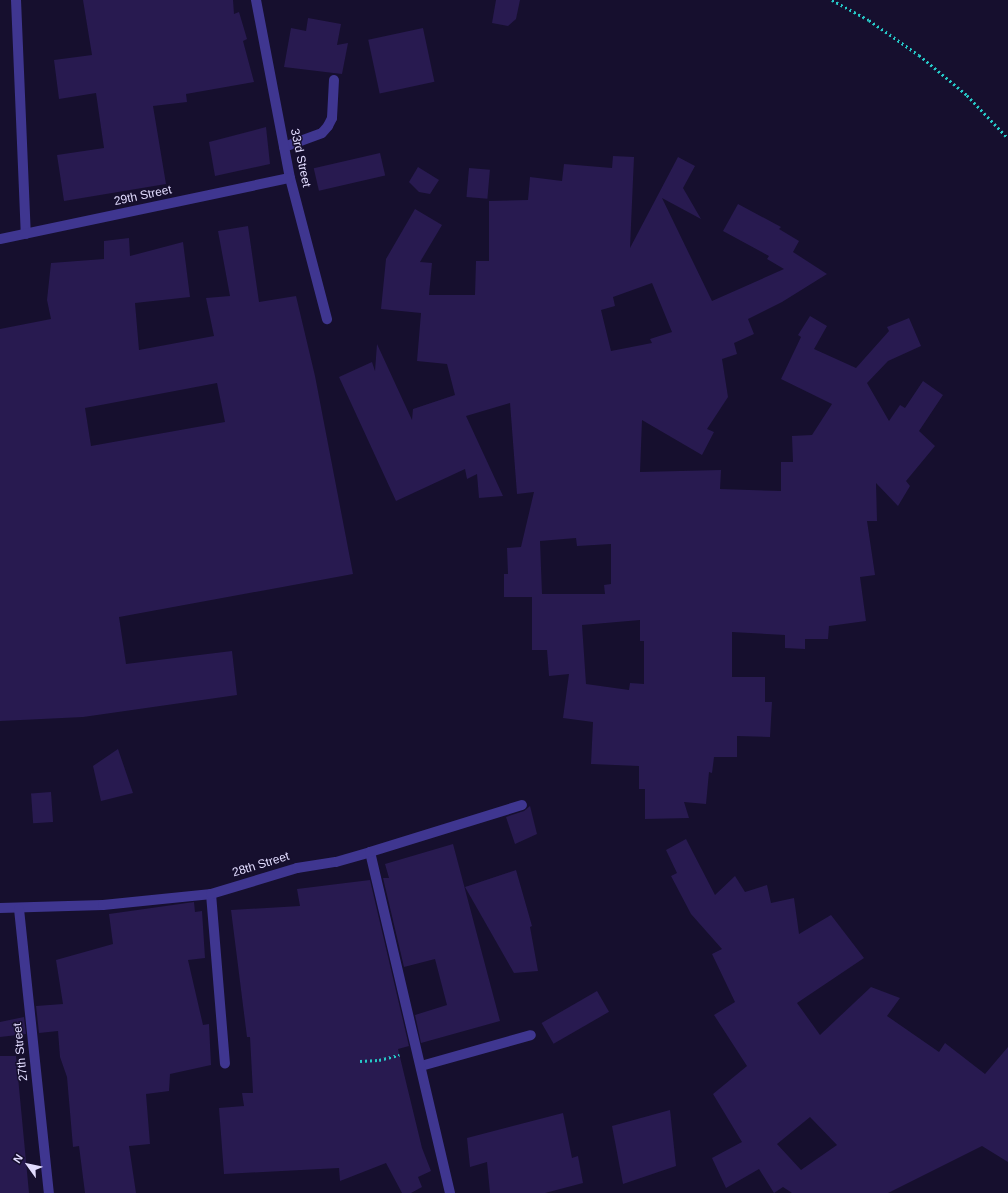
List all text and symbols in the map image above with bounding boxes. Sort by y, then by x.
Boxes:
street label: 33rd Street [287,127,313,189]
street label: 29th Street [113,183,173,209]
street label: 28th Street [231,850,291,880]
street label: 27th Street [11,1022,31,1082]
north arrow [8,1145,48,1185]
text: N [11,1152,25,1165]

